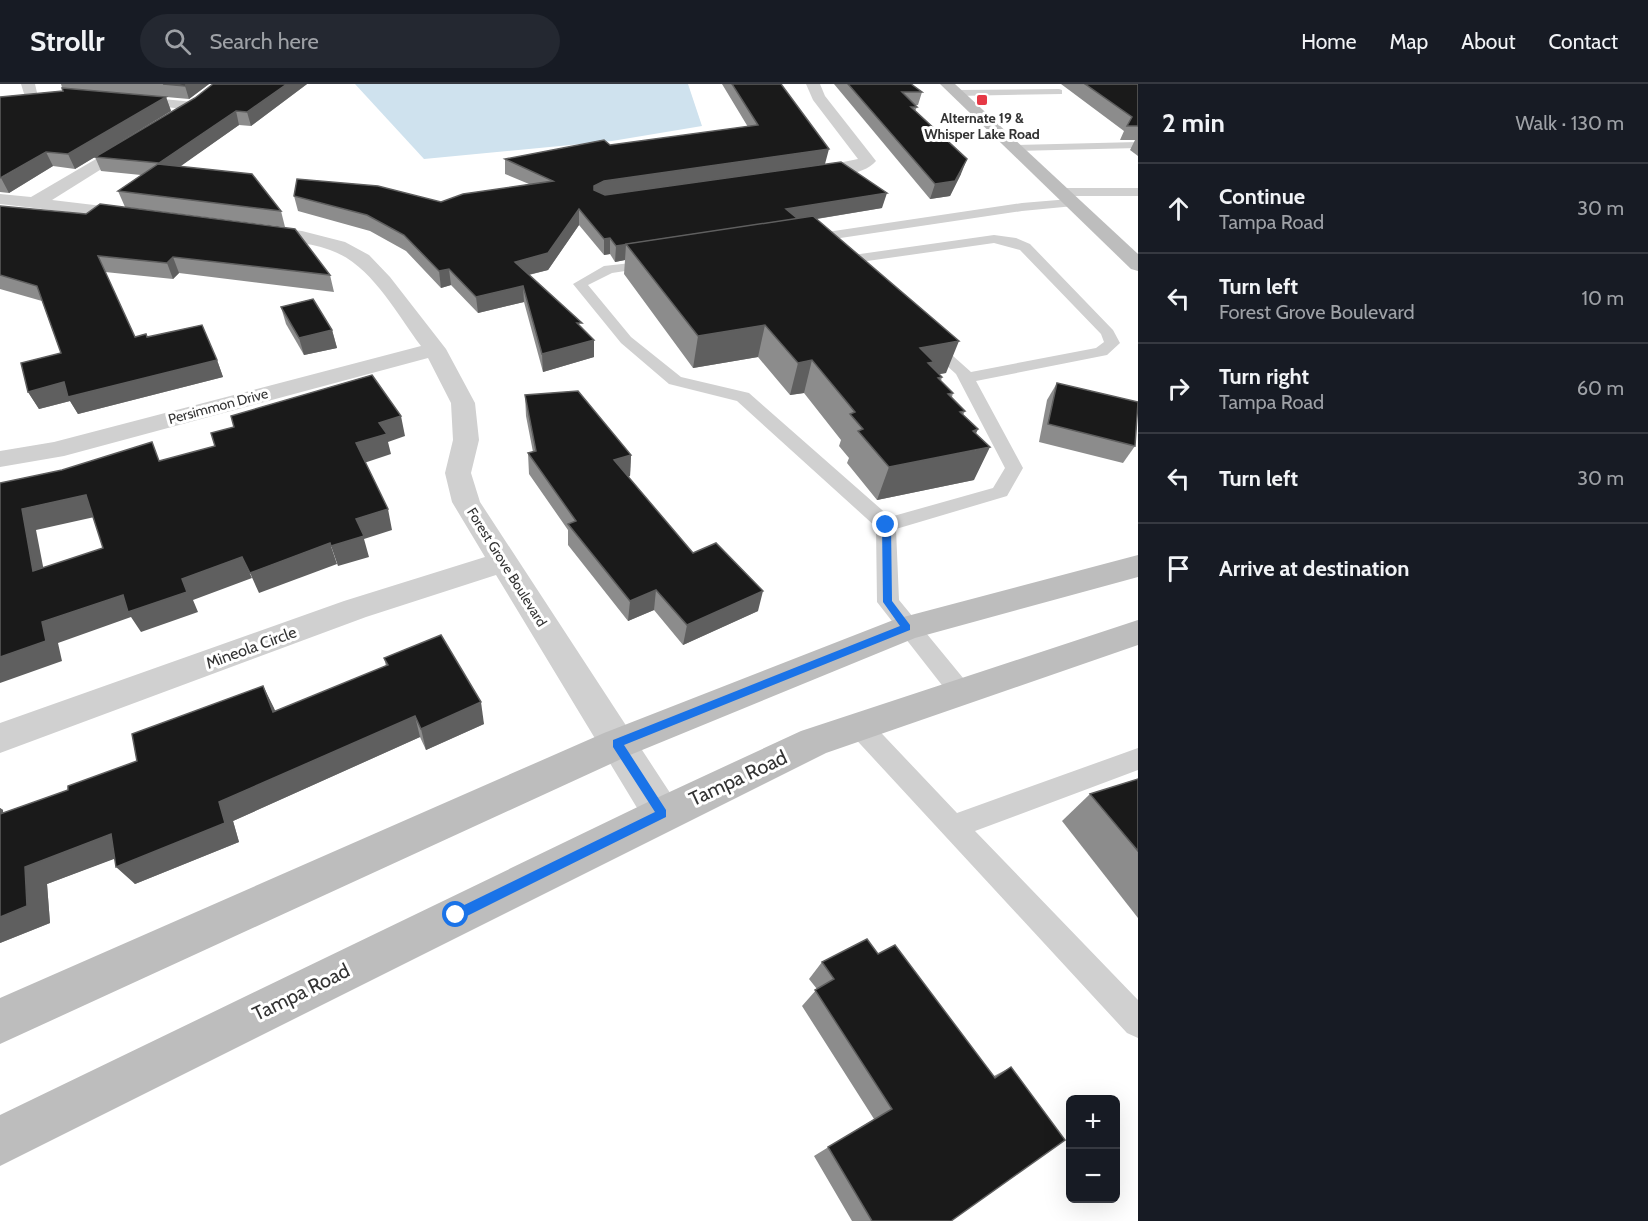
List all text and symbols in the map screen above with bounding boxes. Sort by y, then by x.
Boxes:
search box [140,14,560,68]
text: Strollr [30,24,104,58]
icon: search [161,25,194,58]
text: Search here [209,28,319,55]
text: Home [1301,29,1357,54]
text: Map [1390,29,1428,54]
text: About [1461,29,1515,54]
text: Contact [1548,29,1618,54]
marker: Alternate 19 & Whisper Lake Road [975,93,989,107]
text: 2 min [1162,107,1225,139]
place label: Alternate 19 & Whisper Lake Road [924,109,1040,143]
text: Walk · 130 m [1516,111,1624,135]
text: Continue [1219,183,1305,210]
icon: ahead [1162,192,1195,225]
text: 30 m [1577,196,1624,220]
text: Tampa Road [1219,210,1324,234]
text: Turn left [1219,273,1298,300]
icon: left [1162,282,1195,315]
text: 10 m [1581,286,1624,310]
text: Forest Grove Boulevard [1219,300,1415,324]
text: Turn right [1219,363,1309,390]
icon: right [1162,372,1195,405]
text: 60 m [1577,376,1624,400]
street label: Persimmon Drive [166,384,270,428]
text: Tampa Road [1219,390,1324,414]
icon: left [1162,462,1195,495]
text: Turn left [1219,465,1298,492]
text: 30 m [1577,466,1624,490]
street label: Forest Grove Boulevard [463,504,551,630]
route end [872,511,898,537]
icon: arrive [1162,552,1195,585]
text: Arrive at destination [1219,555,1409,582]
street label: Mineola Circle [203,622,299,673]
street label: Tampa Road [685,745,791,811]
route start [442,901,468,927]
street label: Tampa Road [248,958,354,1026]
map controls [1066,1095,1120,1203]
button: + [1066,1095,1120,1149]
button: − [1066,1149,1120,1203]

